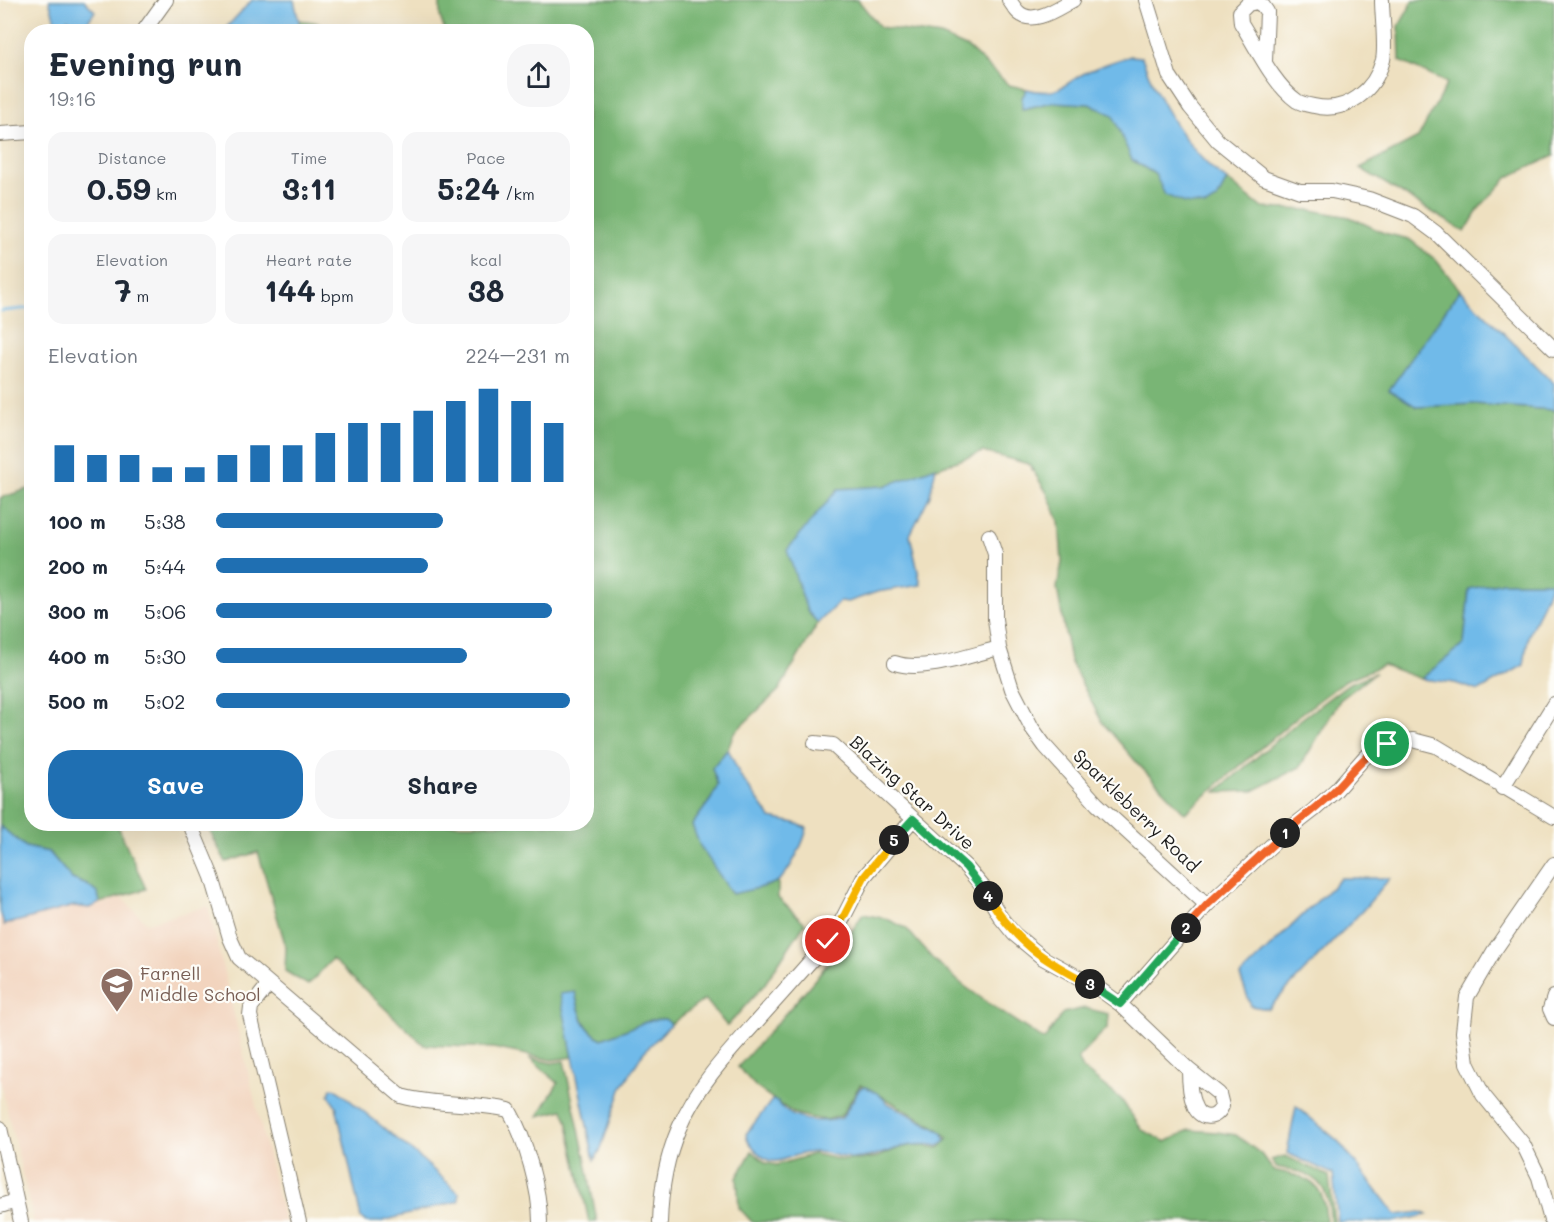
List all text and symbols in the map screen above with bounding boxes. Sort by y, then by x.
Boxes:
text: Evening run [48,41,242,84]
button: share [507,44,570,107]
text: 19:16 [48,85,96,111]
text: Distance [98,147,166,168]
text: Time [291,147,327,168]
text: Pace [466,147,506,168]
text: 0.59 [87,168,151,208]
text: 3:11 [282,168,336,208]
text: 5:24 [437,168,500,208]
text: km [151,183,177,204]
text: /km [500,183,535,204]
text: Elevation [96,249,168,270]
text: Heart rate [266,249,352,270]
text: kcal [470,249,502,270]
text: 7 [115,270,131,310]
text: 144 [264,270,316,310]
text: 38 [468,270,504,310]
text: m [131,285,149,306]
text: bpm [316,285,354,306]
text: Elevation [48,342,138,368]
text: 224–231 m [465,342,570,368]
text: 100 m [48,508,106,534]
text: 5:38 [144,508,186,534]
text: 200 m [48,553,108,579]
text: 5:44 [144,553,185,579]
text: 300 m [48,598,109,624]
text: 5:06 [144,598,186,624]
text: 400 m [48,643,109,669]
text: 5:30 [144,643,186,669]
text: 500 m [48,688,108,714]
text: 5:02 [144,688,185,714]
pin [1361,718,1412,769]
icon: arrive [1370,727,1403,760]
street label: Blazing Star Drive [845,730,980,855]
street label: Sparkleberry Road [1068,744,1205,877]
button: Save [48,750,303,819]
button: Share [315,750,570,819]
pin: 1 [1270,818,1300,848]
text: 1 [1281,822,1289,843]
pin: 5 [879,825,909,855]
text: 5 [889,829,899,850]
pin: 4 [973,881,1003,911]
text: 4 [983,885,993,906]
pin: 2 [1171,913,1201,943]
pin [802,915,853,966]
text: 2 [1182,917,1190,938]
icon: check [811,924,844,957]
place label: Farnell Middle School [140,961,261,1006]
school or university icon: Farnell Middle School [99,966,135,1013]
pin: 3 [1075,969,1105,999]
text: 3 [1085,973,1095,994]

